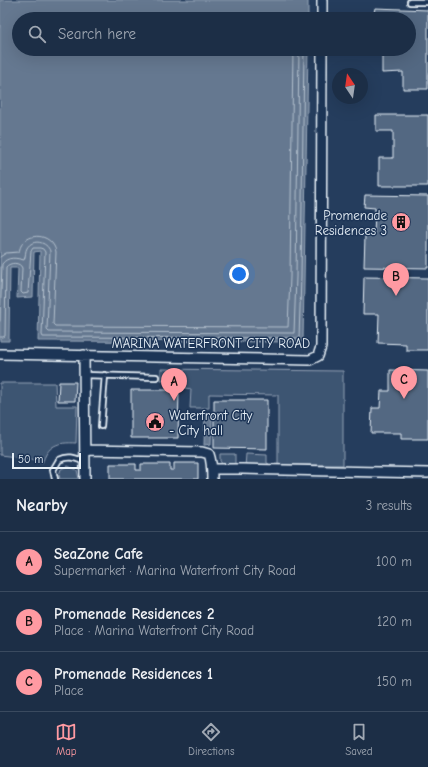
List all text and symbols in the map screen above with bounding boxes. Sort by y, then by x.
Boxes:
search box [12,12,416,56]
icon: search [26,23,48,45]
text: Search here [58,25,136,43]
north arrow [332,68,368,104]
place label: Promenade Residences 3 [315,208,387,238]
building icon: Promenade Residences 3 [390,211,412,233]
pin: B [383,263,409,296]
your location [229,264,249,284]
street label: MARINA WATERFRONT CITY ROAD [112,336,310,351]
pin: C [391,366,417,399]
pin: A [161,368,187,401]
place label: Waterfront City - City hall [169,408,252,438]
public building icon: Waterfront City - City hall [144,411,166,433]
scale bar [12,451,81,470]
text: 50 m [18,453,43,466]
text: Nearby [16,496,67,515]
text: 3 results [366,498,412,513]
text: SeaZone Cafe [54,545,143,563]
text: A [25,554,33,569]
text: 100 m [376,554,412,569]
text: Supermarket · Marina Waterfront City Road [54,563,296,578]
text: Promenade Residences 2 [54,605,215,623]
text: B [25,614,33,629]
text: 120 m [377,614,412,629]
text: Place · Marina Waterfront City Road [54,623,254,638]
text: Promenade Residences 1 [54,665,213,683]
text: C [25,674,33,689]
text: 150 m [377,674,412,689]
text: Place [54,683,84,698]
tab: Map [55,721,77,758]
tab: Directions [188,721,235,758]
tab: Saved [345,721,373,758]

